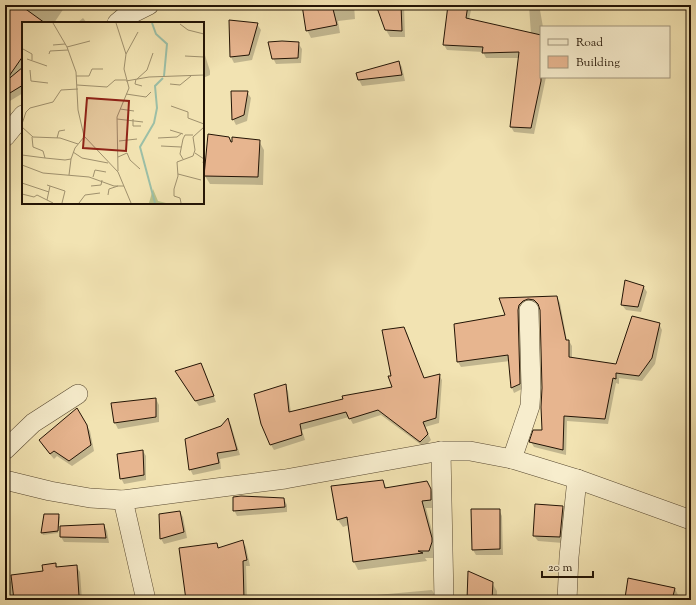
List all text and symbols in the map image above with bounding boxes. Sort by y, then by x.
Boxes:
inset map [22,22,204,204]
legend [540,26,670,78]
text: Road [576,34,603,52]
text: Building [576,54,620,72]
scale bar [542,553,593,579]
text: 20 m [548,559,573,577]

